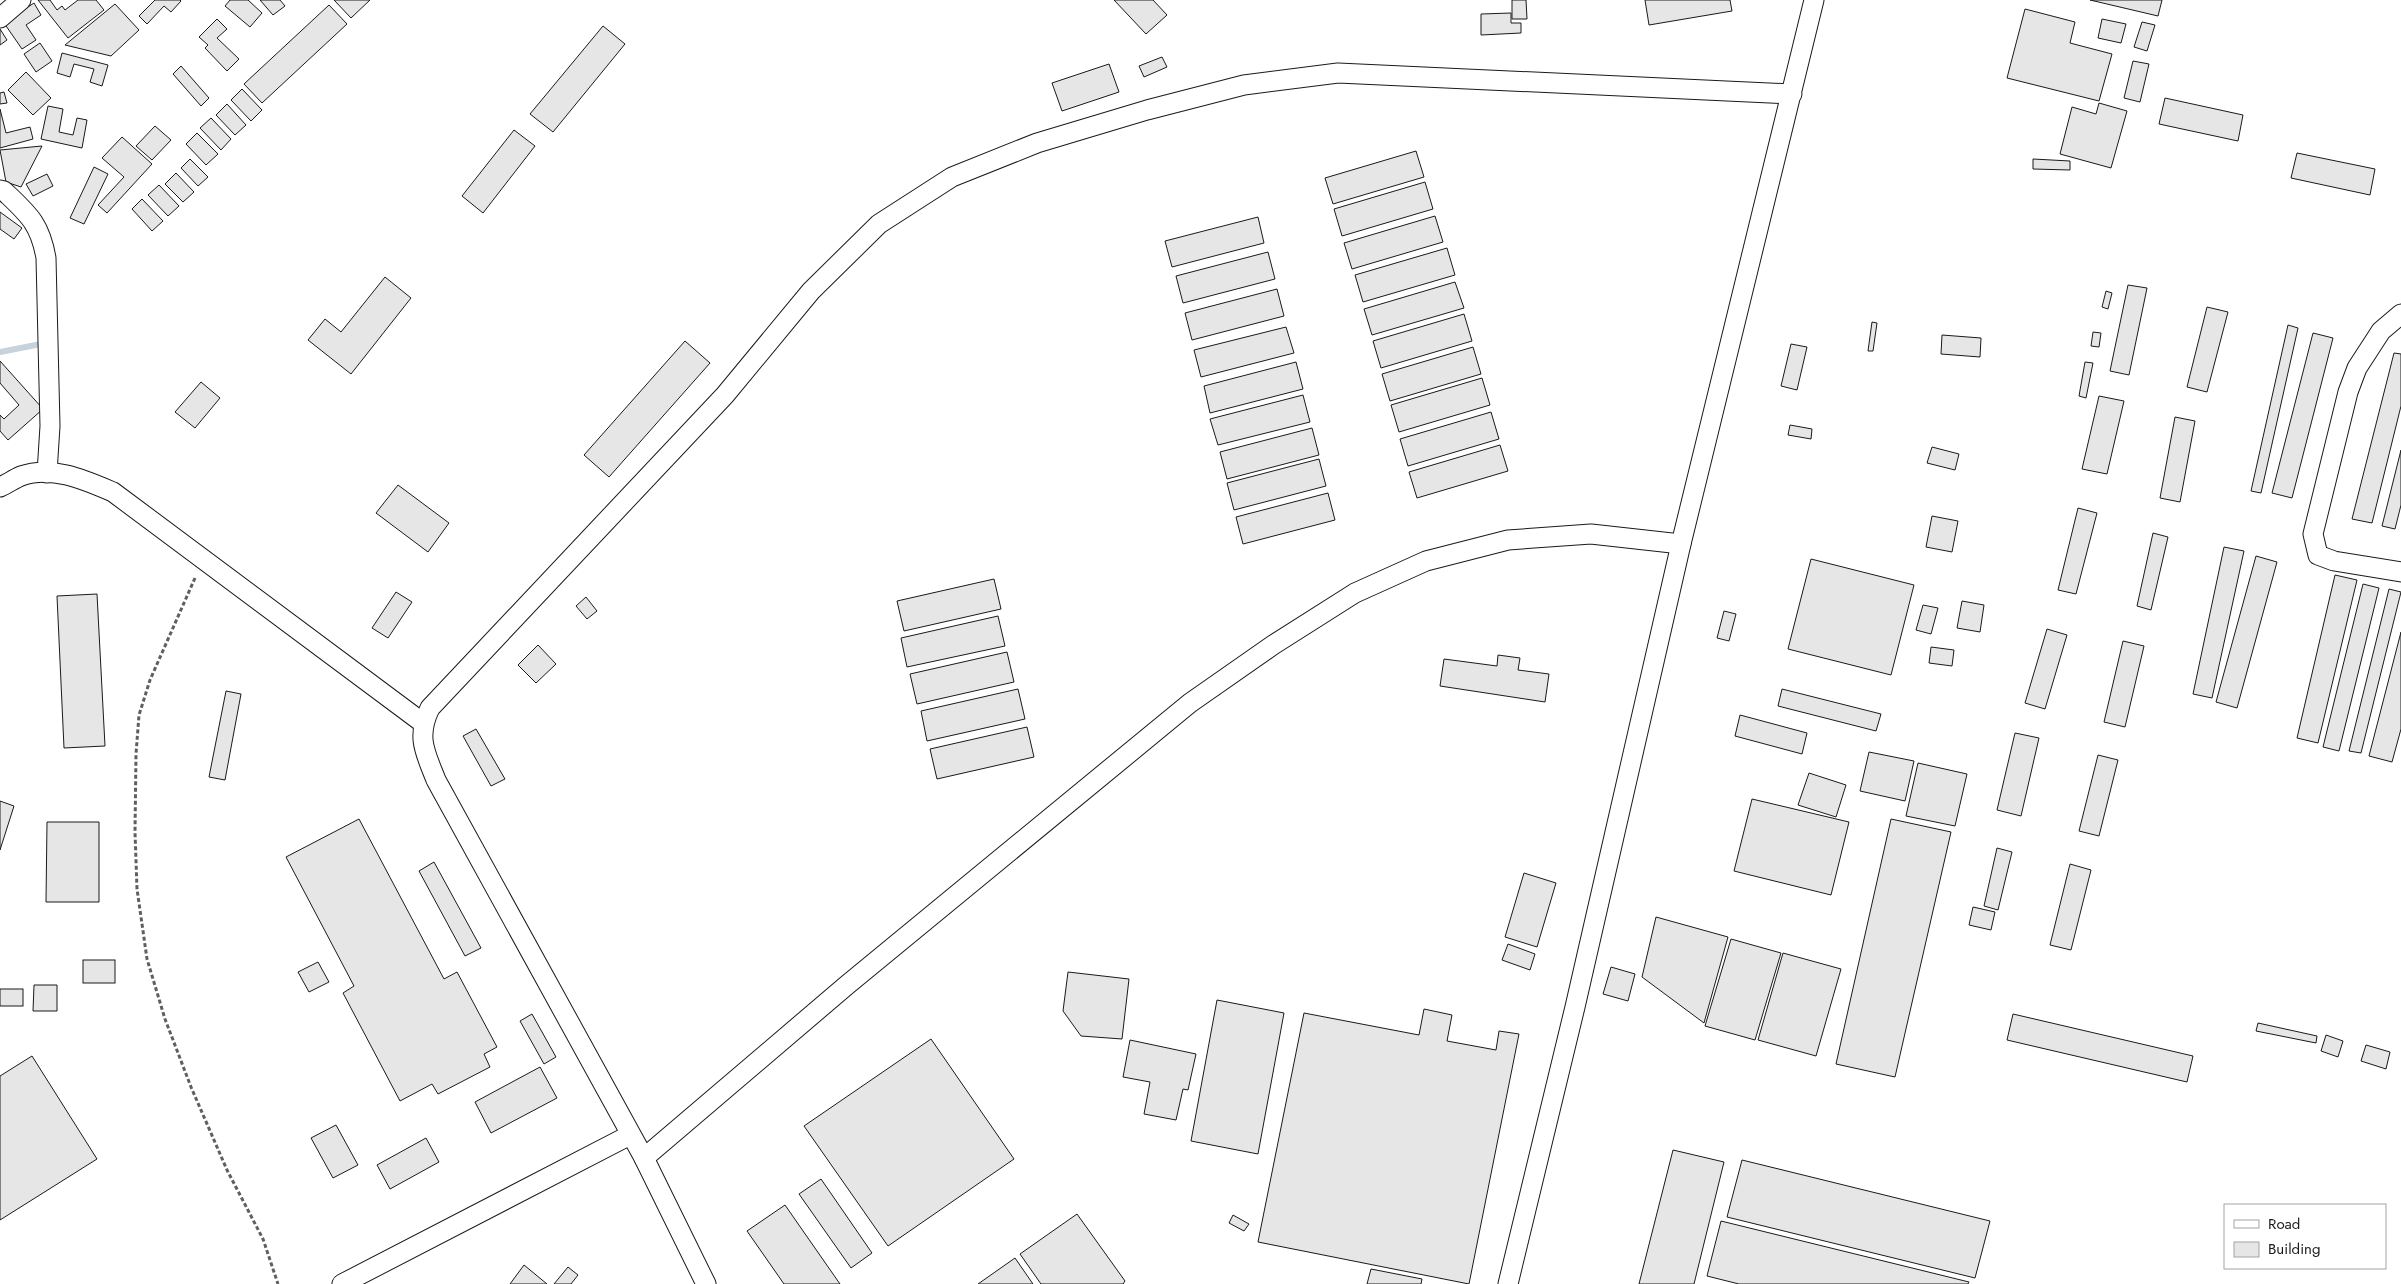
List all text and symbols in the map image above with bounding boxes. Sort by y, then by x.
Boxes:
legend [2224,1204,2386,1269]
text: Road [2268,1213,2300,1235]
text: Building [2268,1238,2320,1260]

